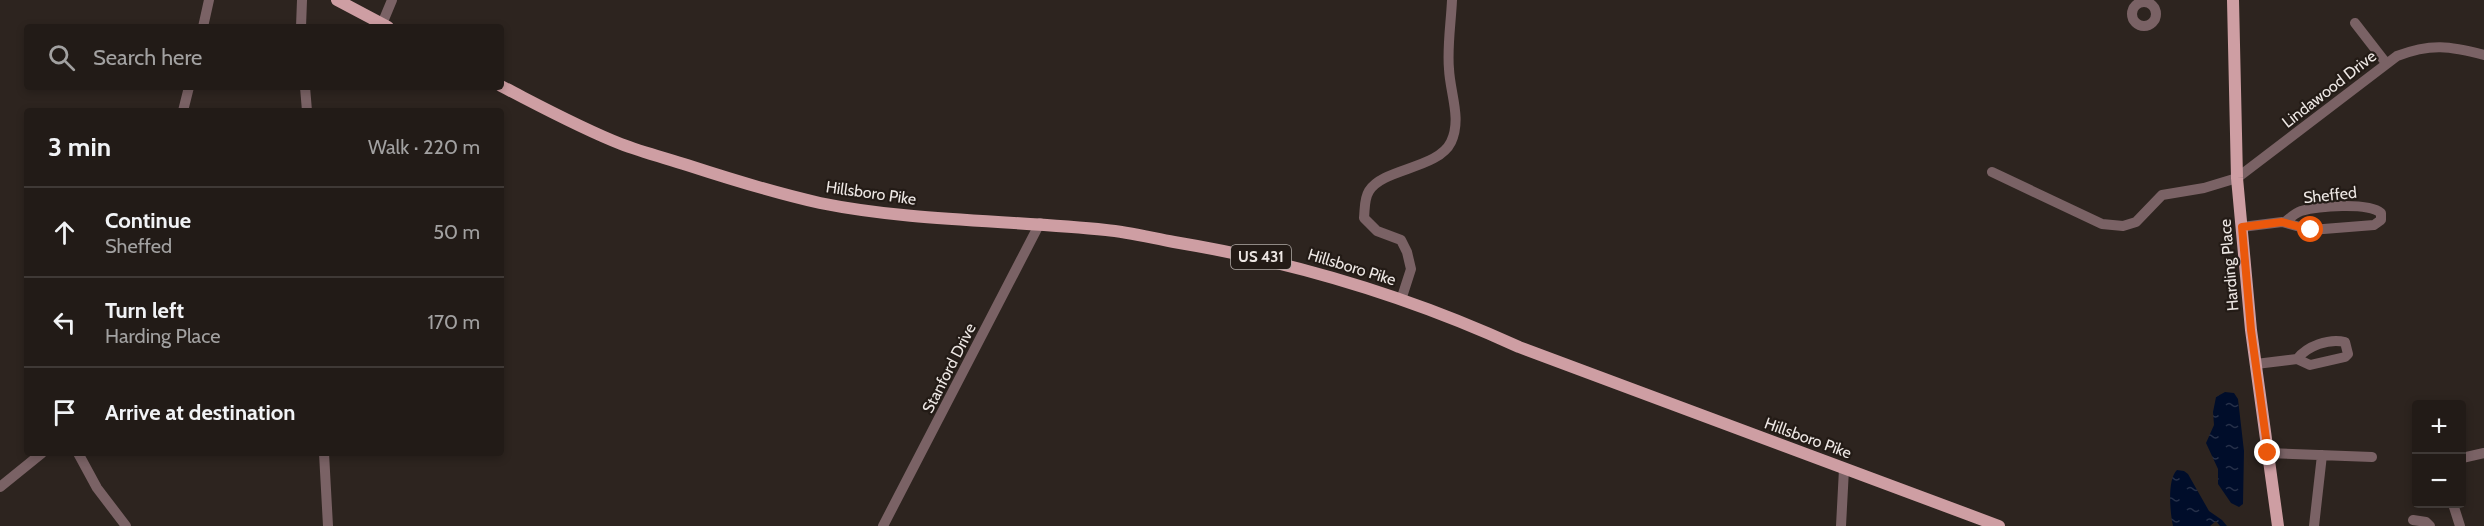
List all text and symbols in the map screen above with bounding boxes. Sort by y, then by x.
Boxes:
search box [24,24,504,90]
icon: search [45,41,78,74]
text: Search here [93,44,202,71]
street label: Lindawood Drive [2278,46,2380,132]
text: 3 min [48,131,111,163]
text: Walk · 220 m [368,135,480,159]
street label: Hillsboro Pike [825,177,917,209]
street label: Sheffed [2302,183,2358,207]
text: Continue [105,207,191,234]
icon: ahead [48,216,81,249]
route start [2297,216,2323,242]
street label: Harding Place [2216,218,2242,312]
text: 50 m [433,220,480,244]
text: Sheffed [105,234,172,258]
road number: US 431 [1231,245,1291,269]
street label: Hillsboro Pike [1306,245,1398,289]
text: Turn left [105,297,184,324]
icon: left [48,306,81,339]
text: 170 m [428,310,480,334]
street label: Stanford Drive [918,320,980,416]
text: Harding Place [105,324,220,348]
icon: arrive [48,396,81,429]
text: Arrive at destination [105,399,295,426]
map controls [2412,400,2466,508]
button: + [2412,400,2466,454]
street label: Hillsboro Pike [1762,413,1854,463]
route end [2254,439,2280,465]
button: − [2412,454,2466,508]

